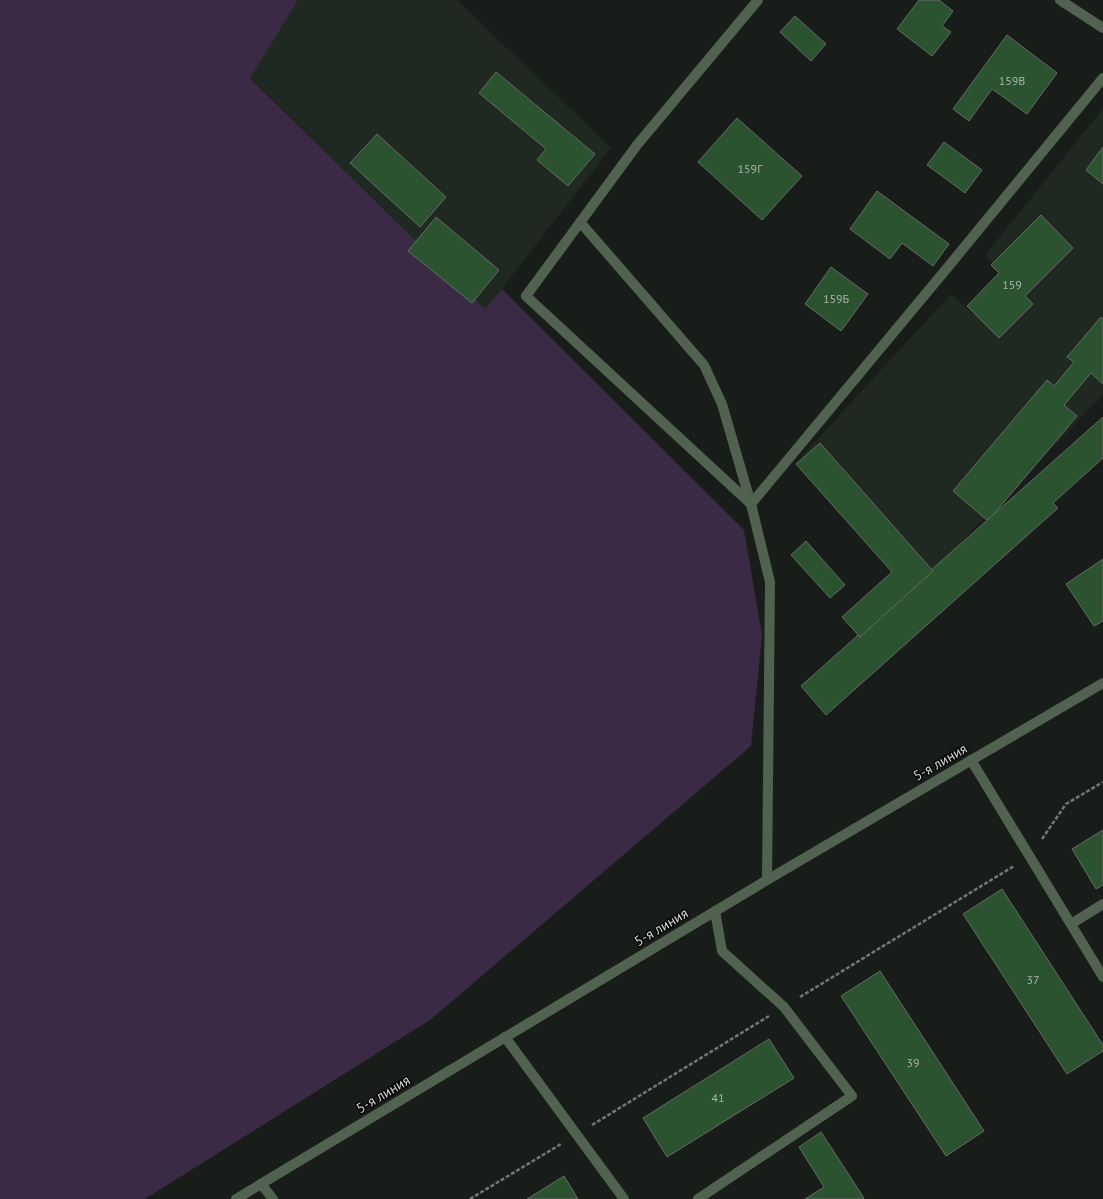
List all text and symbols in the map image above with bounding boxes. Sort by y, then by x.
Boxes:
house number: 159В [999,73,1025,88]
house number: 159Г [738,161,763,176]
house number: 159 [1002,277,1022,292]
house number: 159Б [823,291,850,306]
street label: 5-я линия [910,739,970,785]
street label: 5-я линия [631,904,691,950]
house number: 37 [1026,972,1040,987]
house number: 39 [906,1055,920,1070]
street label: 5-я линия [353,1071,413,1117]
house number: 41 [711,1090,725,1105]

